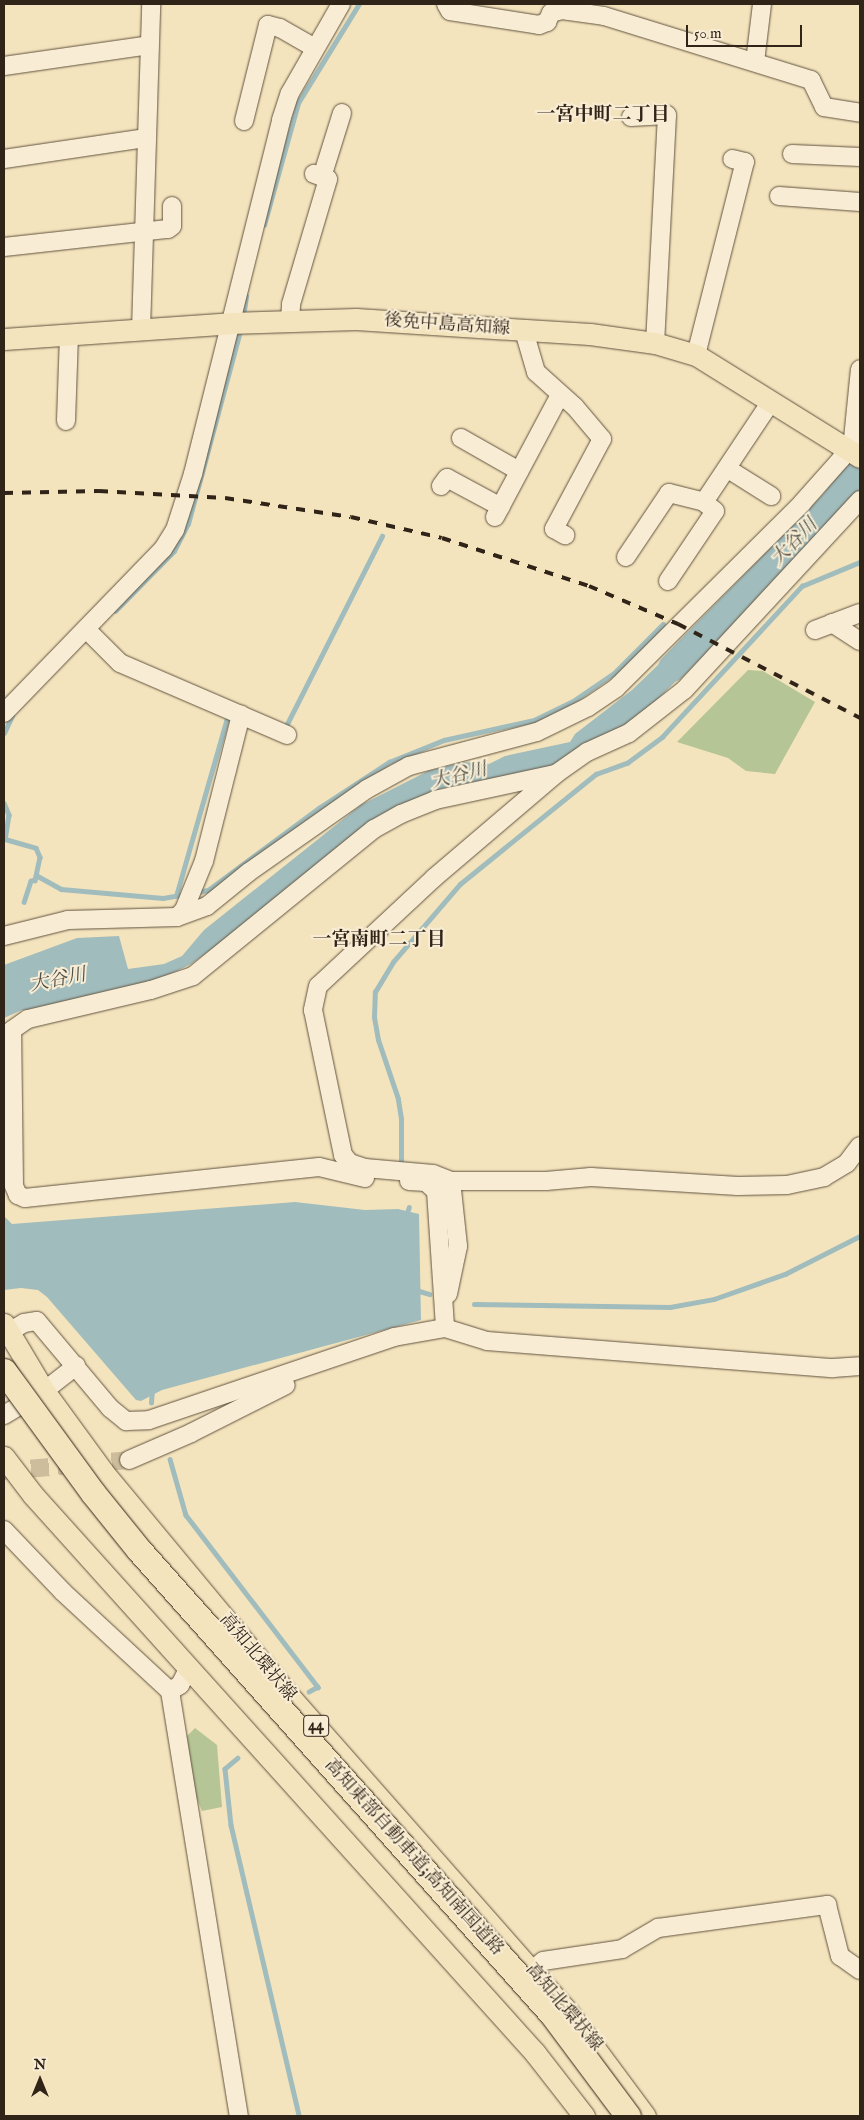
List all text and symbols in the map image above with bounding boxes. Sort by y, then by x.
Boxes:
scale bar [689,15,805,47]
text: 50 m [694,24,722,43]
district label: 一宮中町二丁目 [537,105,669,127]
street label: 後免中島高知線 [383,311,511,341]
water label: 大谷川 [767,515,823,571]
water label: 大谷川 [429,759,489,795]
district label: 一宮南町二丁目 [313,930,445,952]
water label: 大谷川 [28,964,88,998]
street label: 高知北環状線 [214,1610,300,1706]
road number: 44 [302,1712,330,1740]
street label: 高知東部自動車道;高知南国道路 [319,1755,507,1961]
street label: 高知北環状線 [520,1960,606,2056]
north arrow [15,2055,65,2105]
text: N [34,2056,46,2074]

